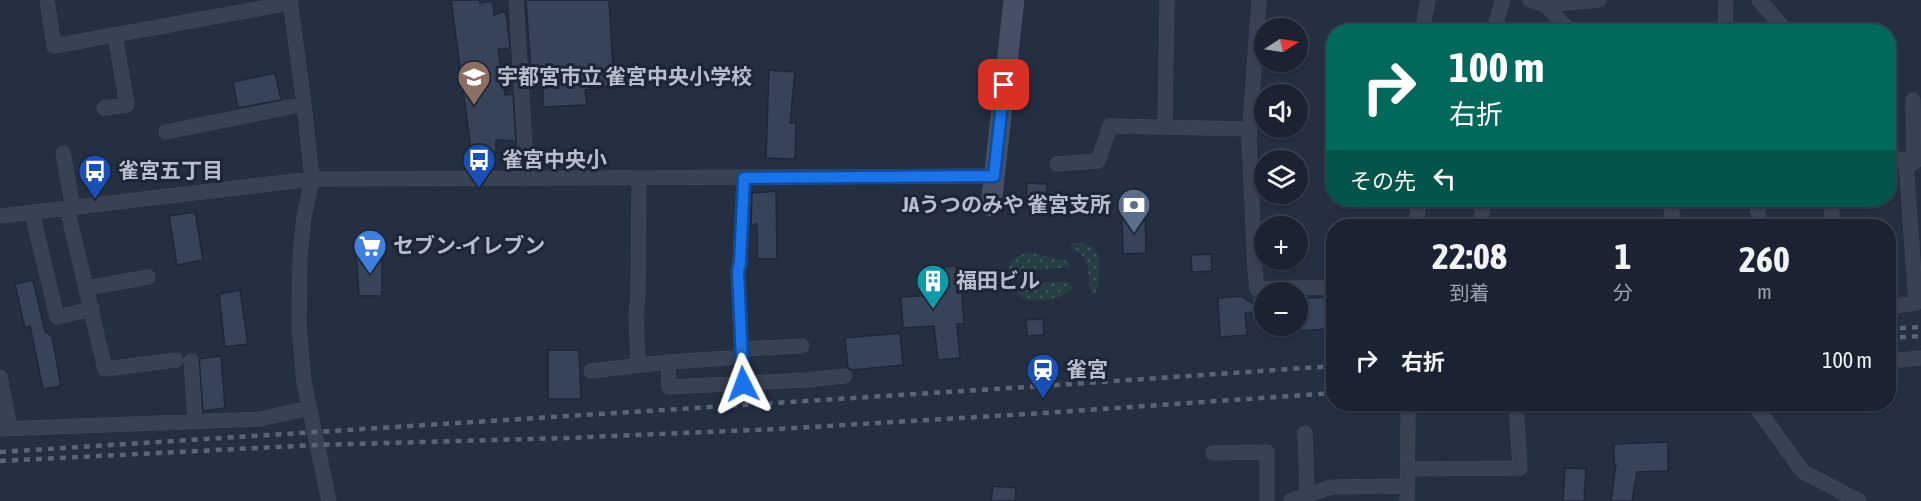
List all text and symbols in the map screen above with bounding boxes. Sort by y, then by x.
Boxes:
north arrow [1254,18,1308,72]
map controls [1254,18,1308,336]
text: 100 m [1449,43,1544,91]
icon: right [1350,48,1428,126]
school or university icon: 宇都宮市立 雀宮中央小学校 [456,59,492,106]
pin [978,59,1029,110]
place label: 宇都宮市立 雀宮中央小学校 [497,64,752,88]
icon: arrive [987,68,1020,101]
button: sound [1254,84,1308,138]
text: 右折 [1449,99,1503,130]
bus stop icon: 雀宮中央小 [461,142,497,189]
place label: 雀宮中央小 [502,147,607,171]
button: layers [1254,150,1308,204]
bus stop icon: 雀宮五丁目 [77,153,113,200]
place label: 雀宮五丁目 [118,158,223,182]
icon: left [1428,162,1461,195]
text: その先 [1350,168,1416,194]
bank icon: JAうつのみや 雀宮支所 [1116,187,1152,234]
place label: JAうつのみや 雀宮支所 [901,192,1111,216]
button: + [1254,216,1308,270]
supermarket icon: セブン-イレブン [352,228,388,275]
place label: セブン-イレブン [393,233,545,257]
text: 22:08 [1432,235,1507,277]
text: 1 [1615,235,1631,277]
text: 260 [1739,238,1790,280]
building icon: 福田ビル [915,263,951,310]
place label: 福田ビル [956,268,1040,292]
text: m [1757,280,1772,303]
text: 到着 [1450,281,1490,304]
text: 分 [1613,281,1633,304]
button: − [1254,282,1308,336]
icon: right [1350,344,1383,377]
text: 100 m [1822,347,1872,373]
text: 右折 [1401,349,1445,375]
position arrow [711,352,775,416]
station icon: 雀宮 [1025,352,1061,399]
place label: 雀宮 [1066,357,1108,381]

